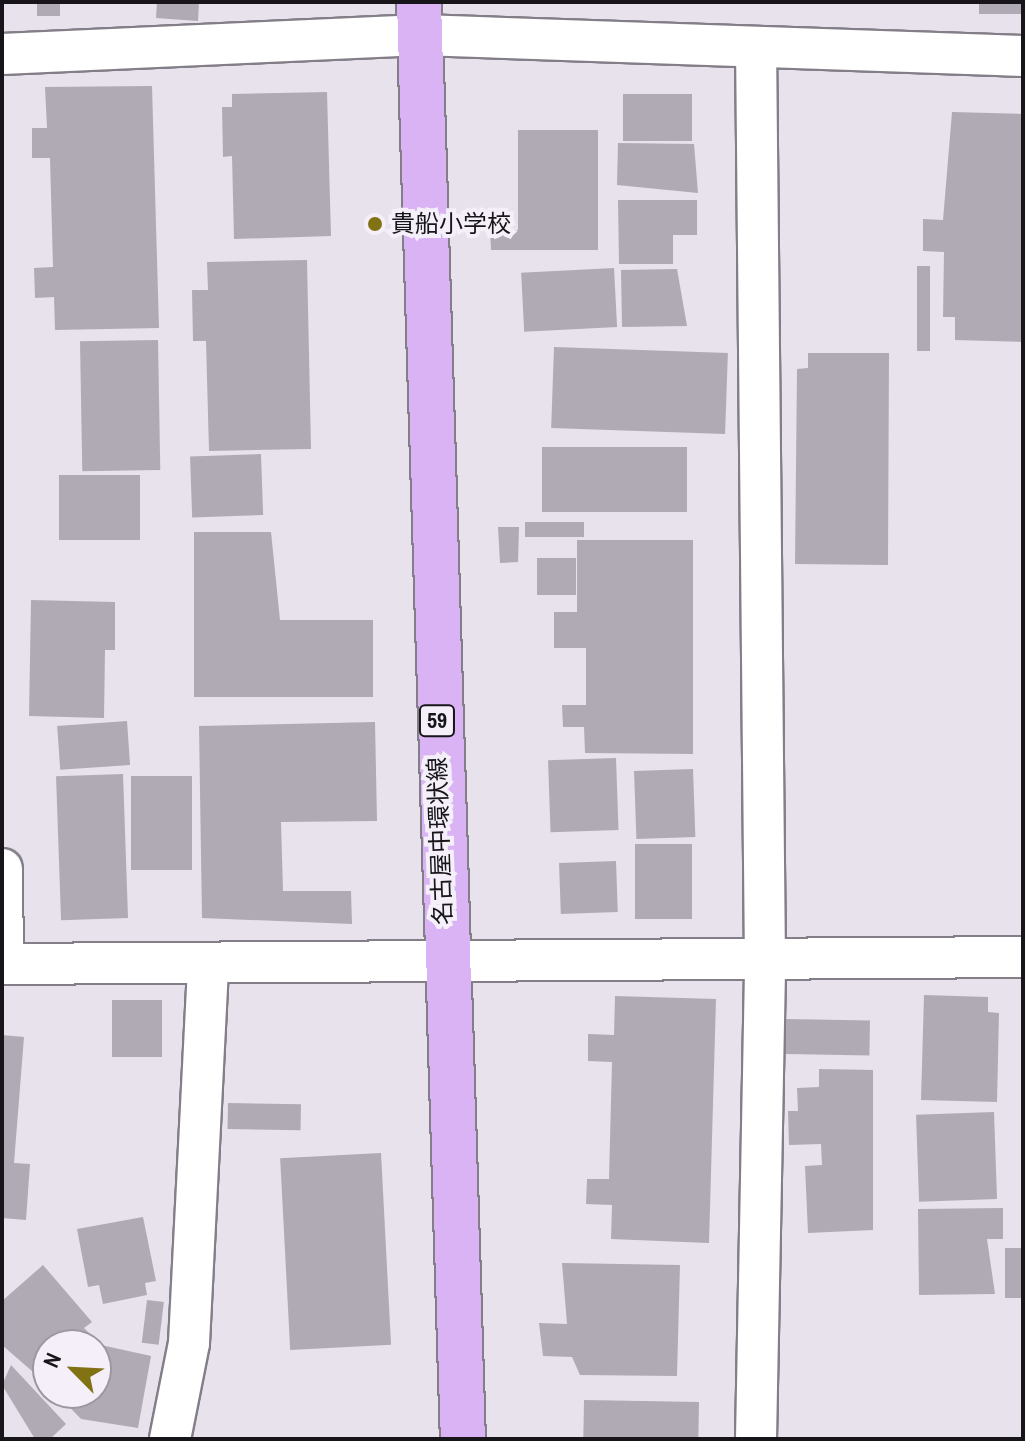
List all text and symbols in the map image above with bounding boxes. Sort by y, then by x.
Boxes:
place label: 貴船小学校 [391,210,511,238]
marker: 貴船小学校 [366,215,384,233]
road number: 59 [417,703,457,739]
street label: 名古屋中環状線 [423,757,457,925]
north arrow [32,1329,112,1409]
text: N [36,1348,68,1372]

